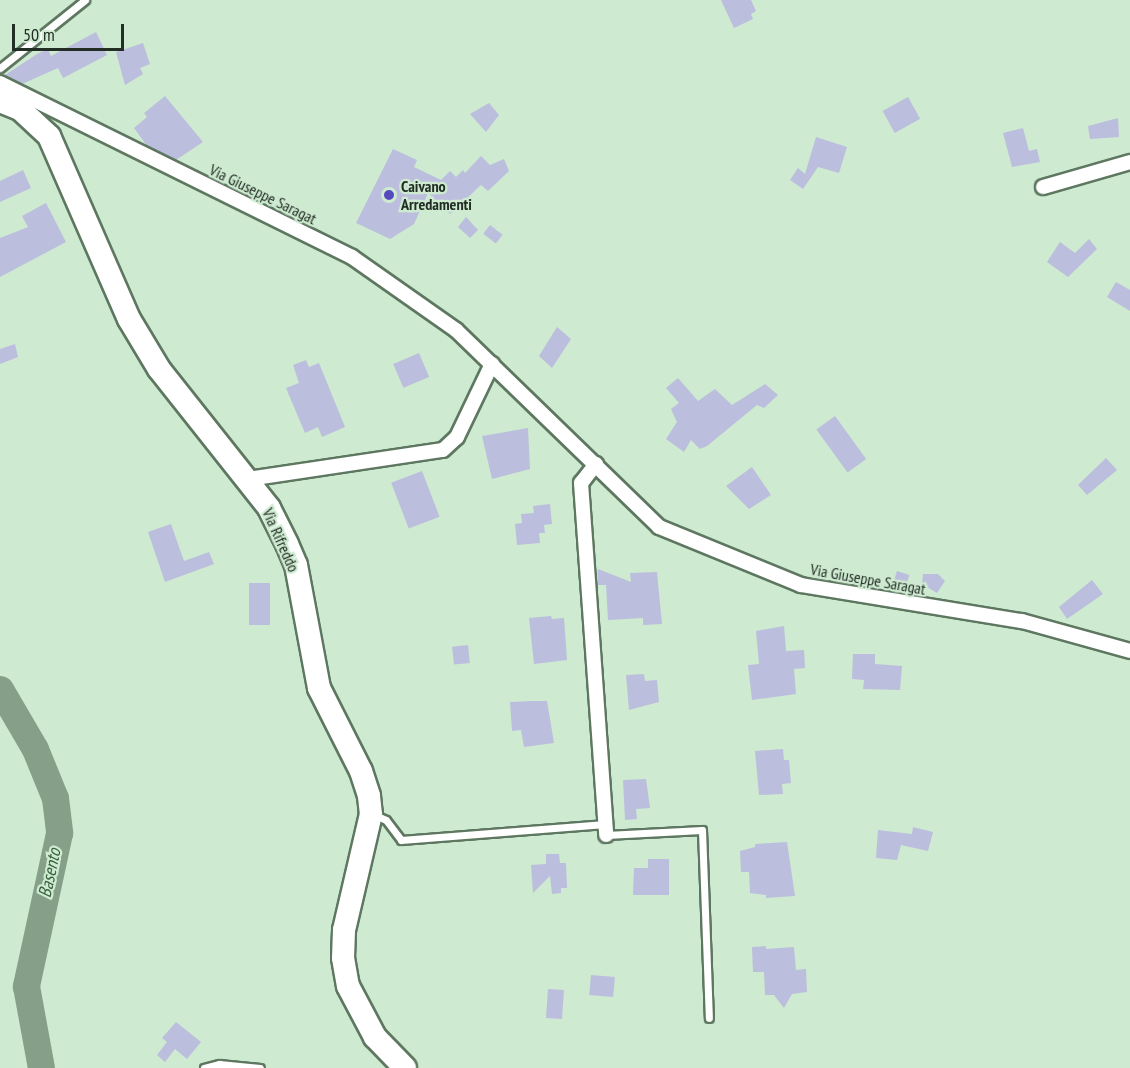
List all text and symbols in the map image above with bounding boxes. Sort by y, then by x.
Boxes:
scale bar [15,12,128,50]
text: 50 m [23,23,55,46]
street label: Via Giuseppe Saragat [206,160,320,228]
place label: Caivano Arredamenti [401,176,472,214]
marker: Caivano Arredamenti [382,188,396,202]
street label: Via Rifreddo [258,505,304,575]
street label: Via Giuseppe Saragat [809,559,927,599]
water label: Basento [34,846,66,900]

